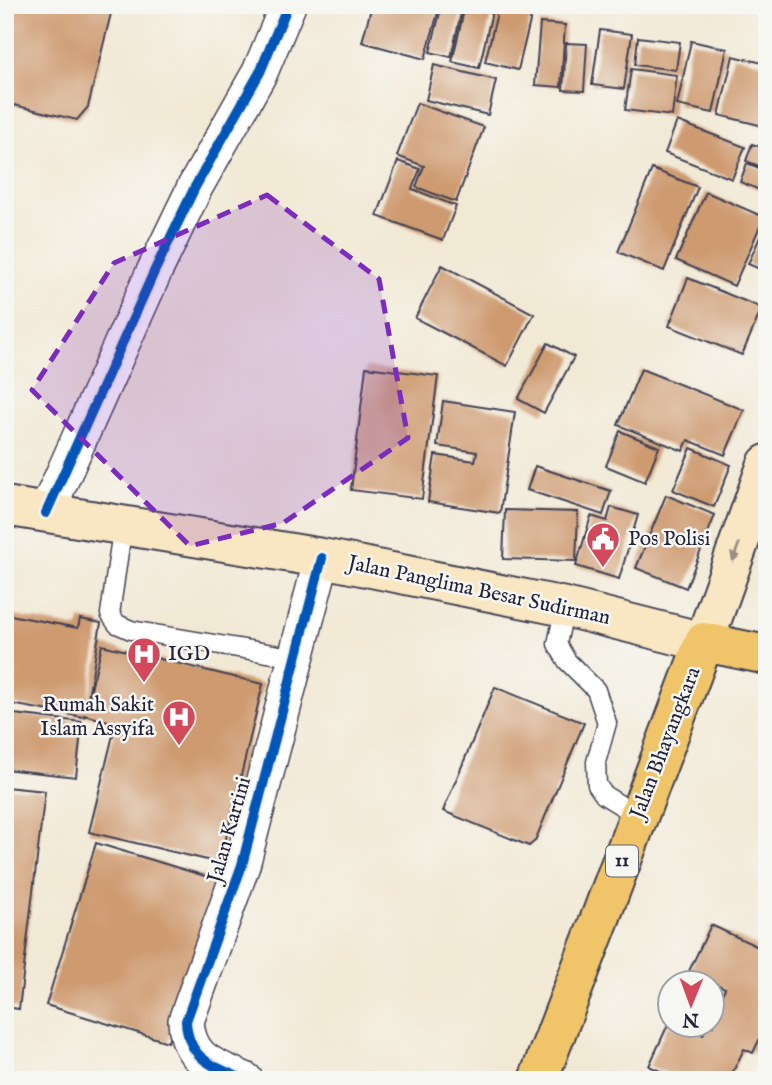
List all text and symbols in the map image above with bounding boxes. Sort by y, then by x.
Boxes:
public building icon: Pos Polisi [584,520,622,569]
place label: Pos Polisi [628,526,710,553]
one-way arrow [730,541,741,562]
street label: Jalan Panglima Besar Sudirman [343,550,613,632]
hospital icon: IGD [125,635,163,684]
place label: IGD [168,641,210,668]
street label: Jalan Bhayangkara [624,662,708,825]
place label: Rumah Sakit Islam Assyifa [40,692,155,743]
hospital icon: Rumah Sakit Islam Assyifa [160,698,198,747]
street label: Jalan Kartini [201,774,258,888]
road number: 11 [606,846,638,876]
north arrow [656,970,726,1040]
text: N [682,1007,700,1031]

